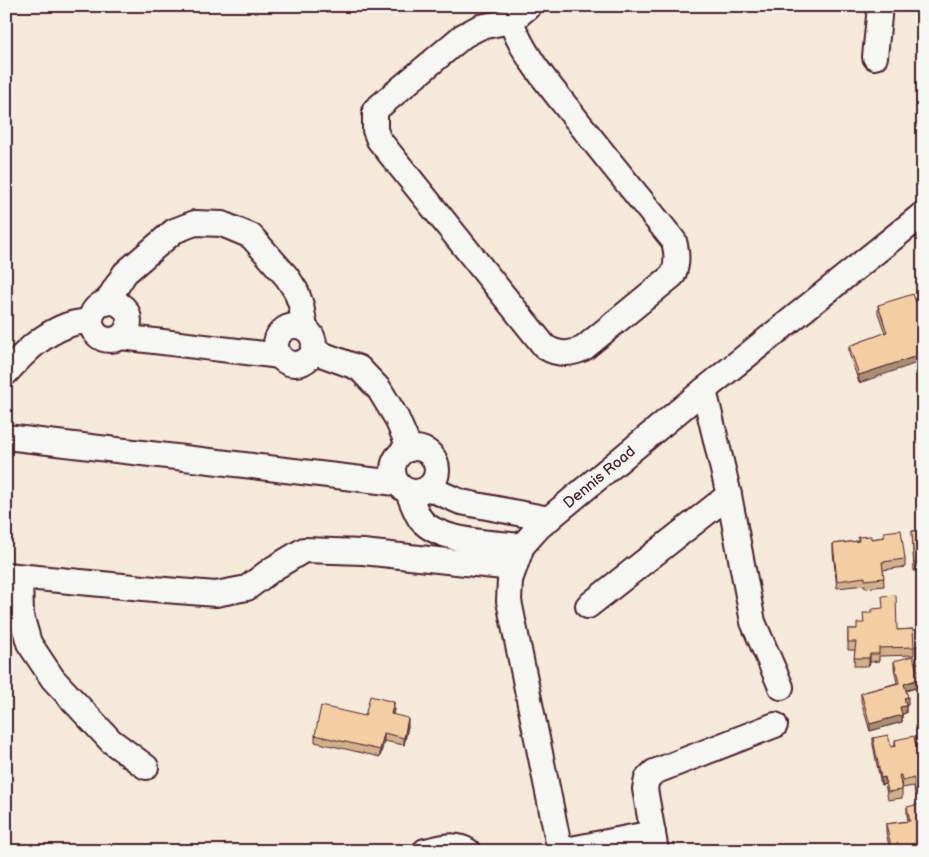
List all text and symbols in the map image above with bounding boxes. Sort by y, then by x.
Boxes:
street label: Dennis Road [560,442,639,513]

